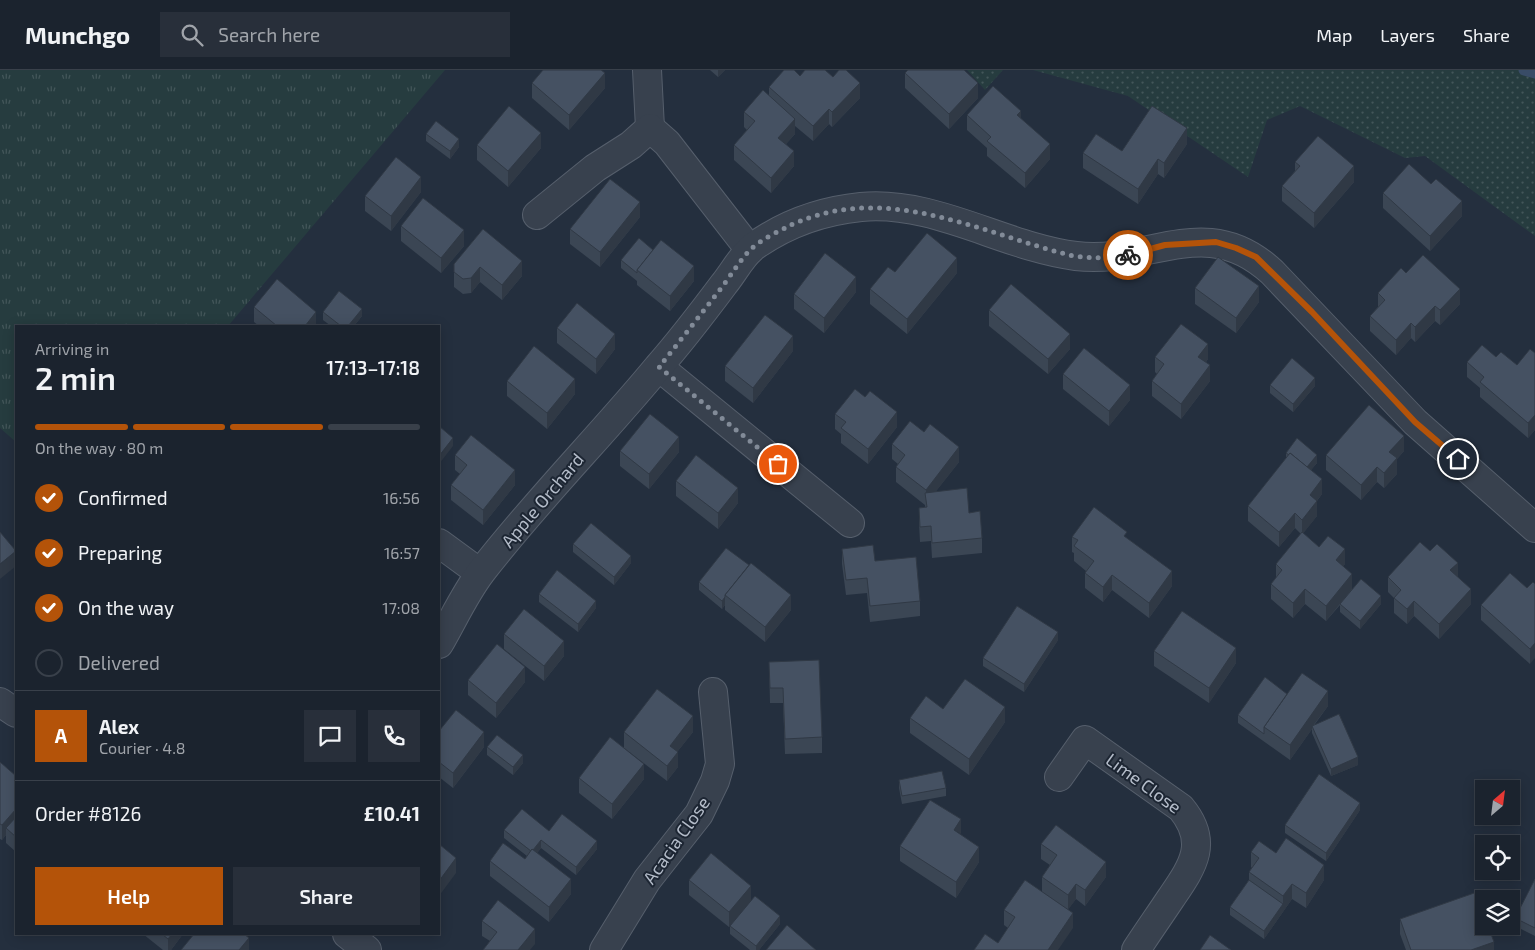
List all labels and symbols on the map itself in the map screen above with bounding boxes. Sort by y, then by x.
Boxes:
courier [1103,230,1153,280]
pin [1437,438,1479,480]
pin [757,443,799,485]
street label: Apple Orchard [496,448,588,552]
street label: Lime Close [1102,748,1186,818]
north arrow [1475,780,1520,825]
street label: Acacia Close [638,792,714,888]

